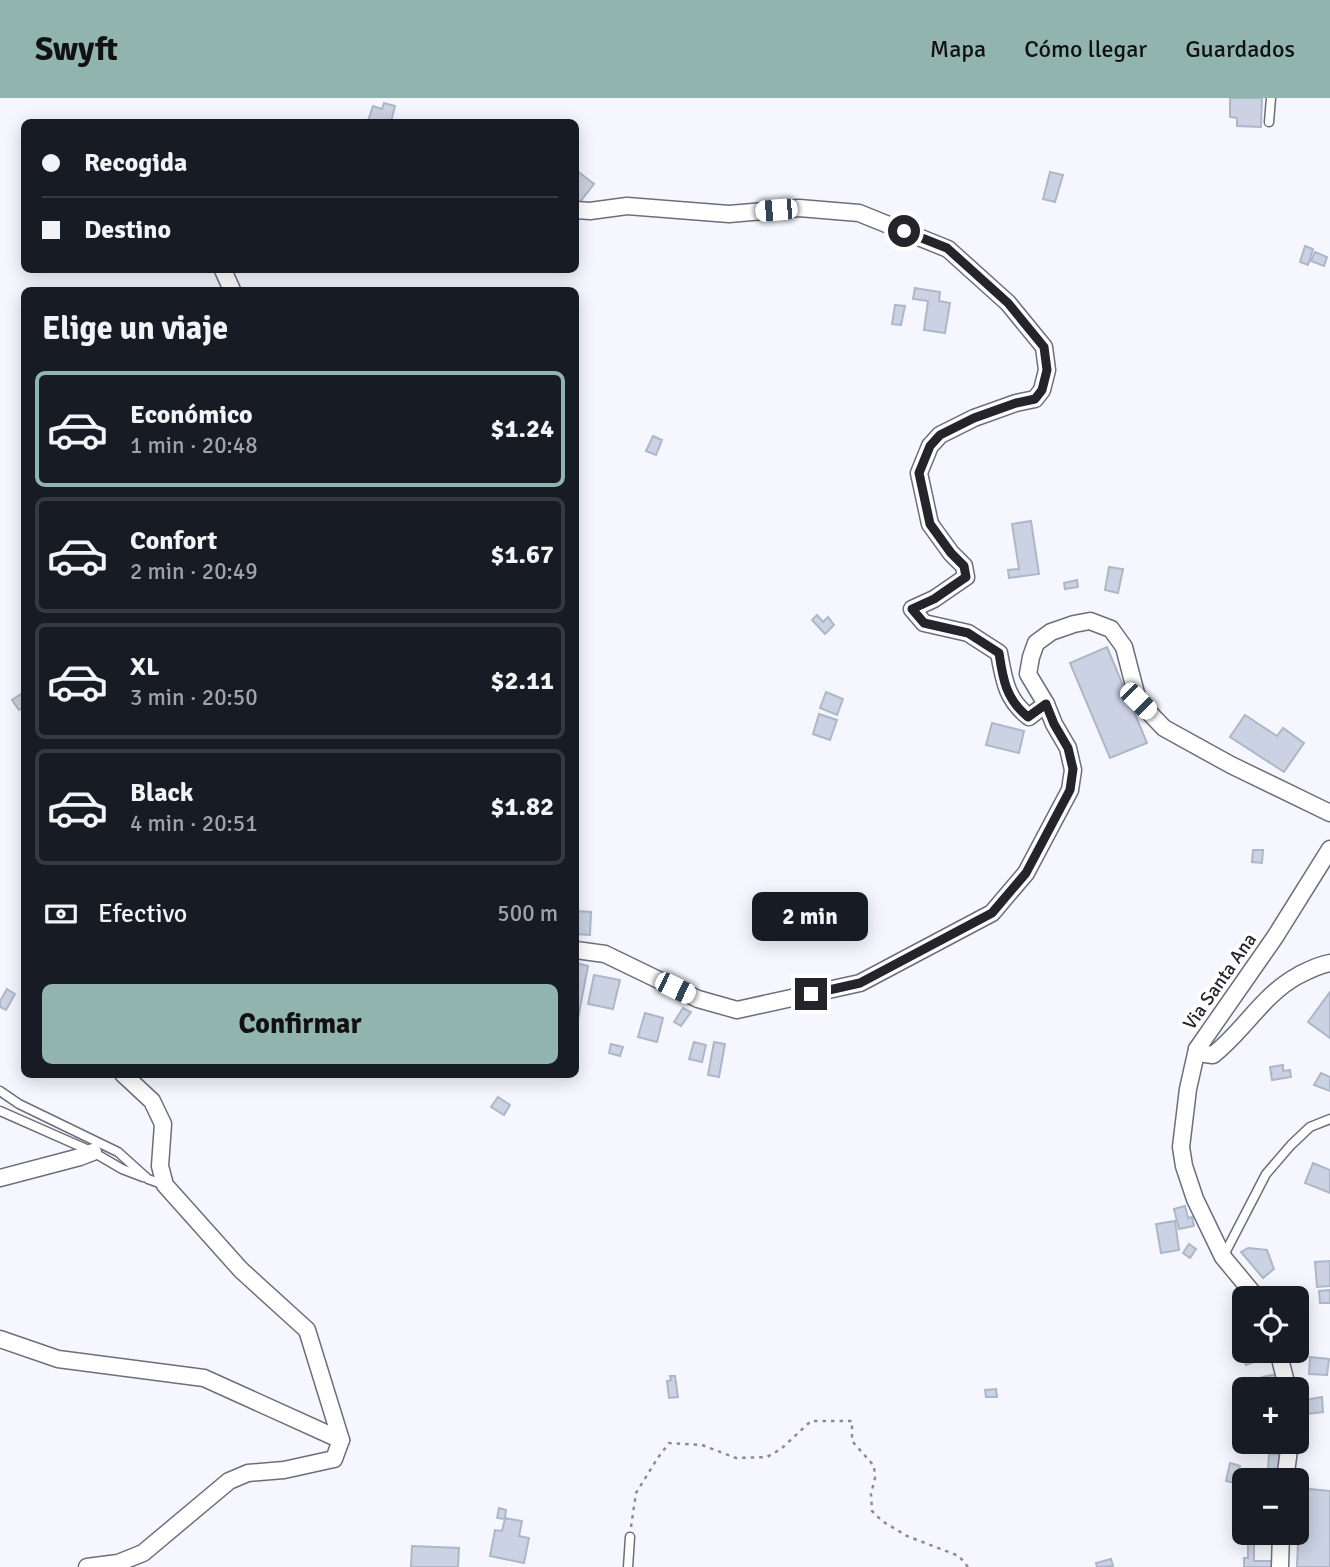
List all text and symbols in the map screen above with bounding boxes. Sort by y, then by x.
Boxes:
text: Swyft [35,29,118,70]
text: Mapa [930,34,986,64]
text: Cómo llegar [1024,34,1147,64]
text: Guardados [1185,34,1295,64]
text: Recogida [84,147,187,179]
car [755,198,798,222]
text: Destino [84,214,171,246]
route start [888,215,920,247]
text: Elige un viaje [42,309,228,348]
icon: car [46,398,109,461]
text: Económico [130,399,253,431]
text: $1.24 [490,413,554,445]
text: 1 min · 20:48 [130,431,258,460]
icon: car [46,524,109,587]
text: Confort [130,525,217,557]
text: $1.67 [490,539,554,571]
text: 2 min · 20:49 [130,557,258,586]
icon: car [46,650,109,713]
text: XL [130,651,160,683]
text: $2.11 [490,665,554,697]
car [1116,679,1161,723]
text: 3 min · 20:50 [130,683,258,712]
icon: car [46,776,109,839]
text: Black [130,777,193,809]
text: $1.82 [490,791,554,823]
text: 4 min · 20:51 [130,809,258,838]
callout: 2 min [753,892,869,942]
icon: cash [42,895,80,933]
text: Efectivo [98,898,187,930]
text: 500 m [497,899,558,928]
text: 2 min [782,902,838,931]
street label: Via Santa Ana [1178,929,1262,1035]
car [652,969,699,1007]
route end [795,978,827,1010]
button: Confirmar [42,984,558,1064]
map controls [1232,1286,1309,1545]
button: locate [1232,1286,1309,1363]
button: + [1232,1377,1309,1454]
button: − [1232,1468,1309,1545]

